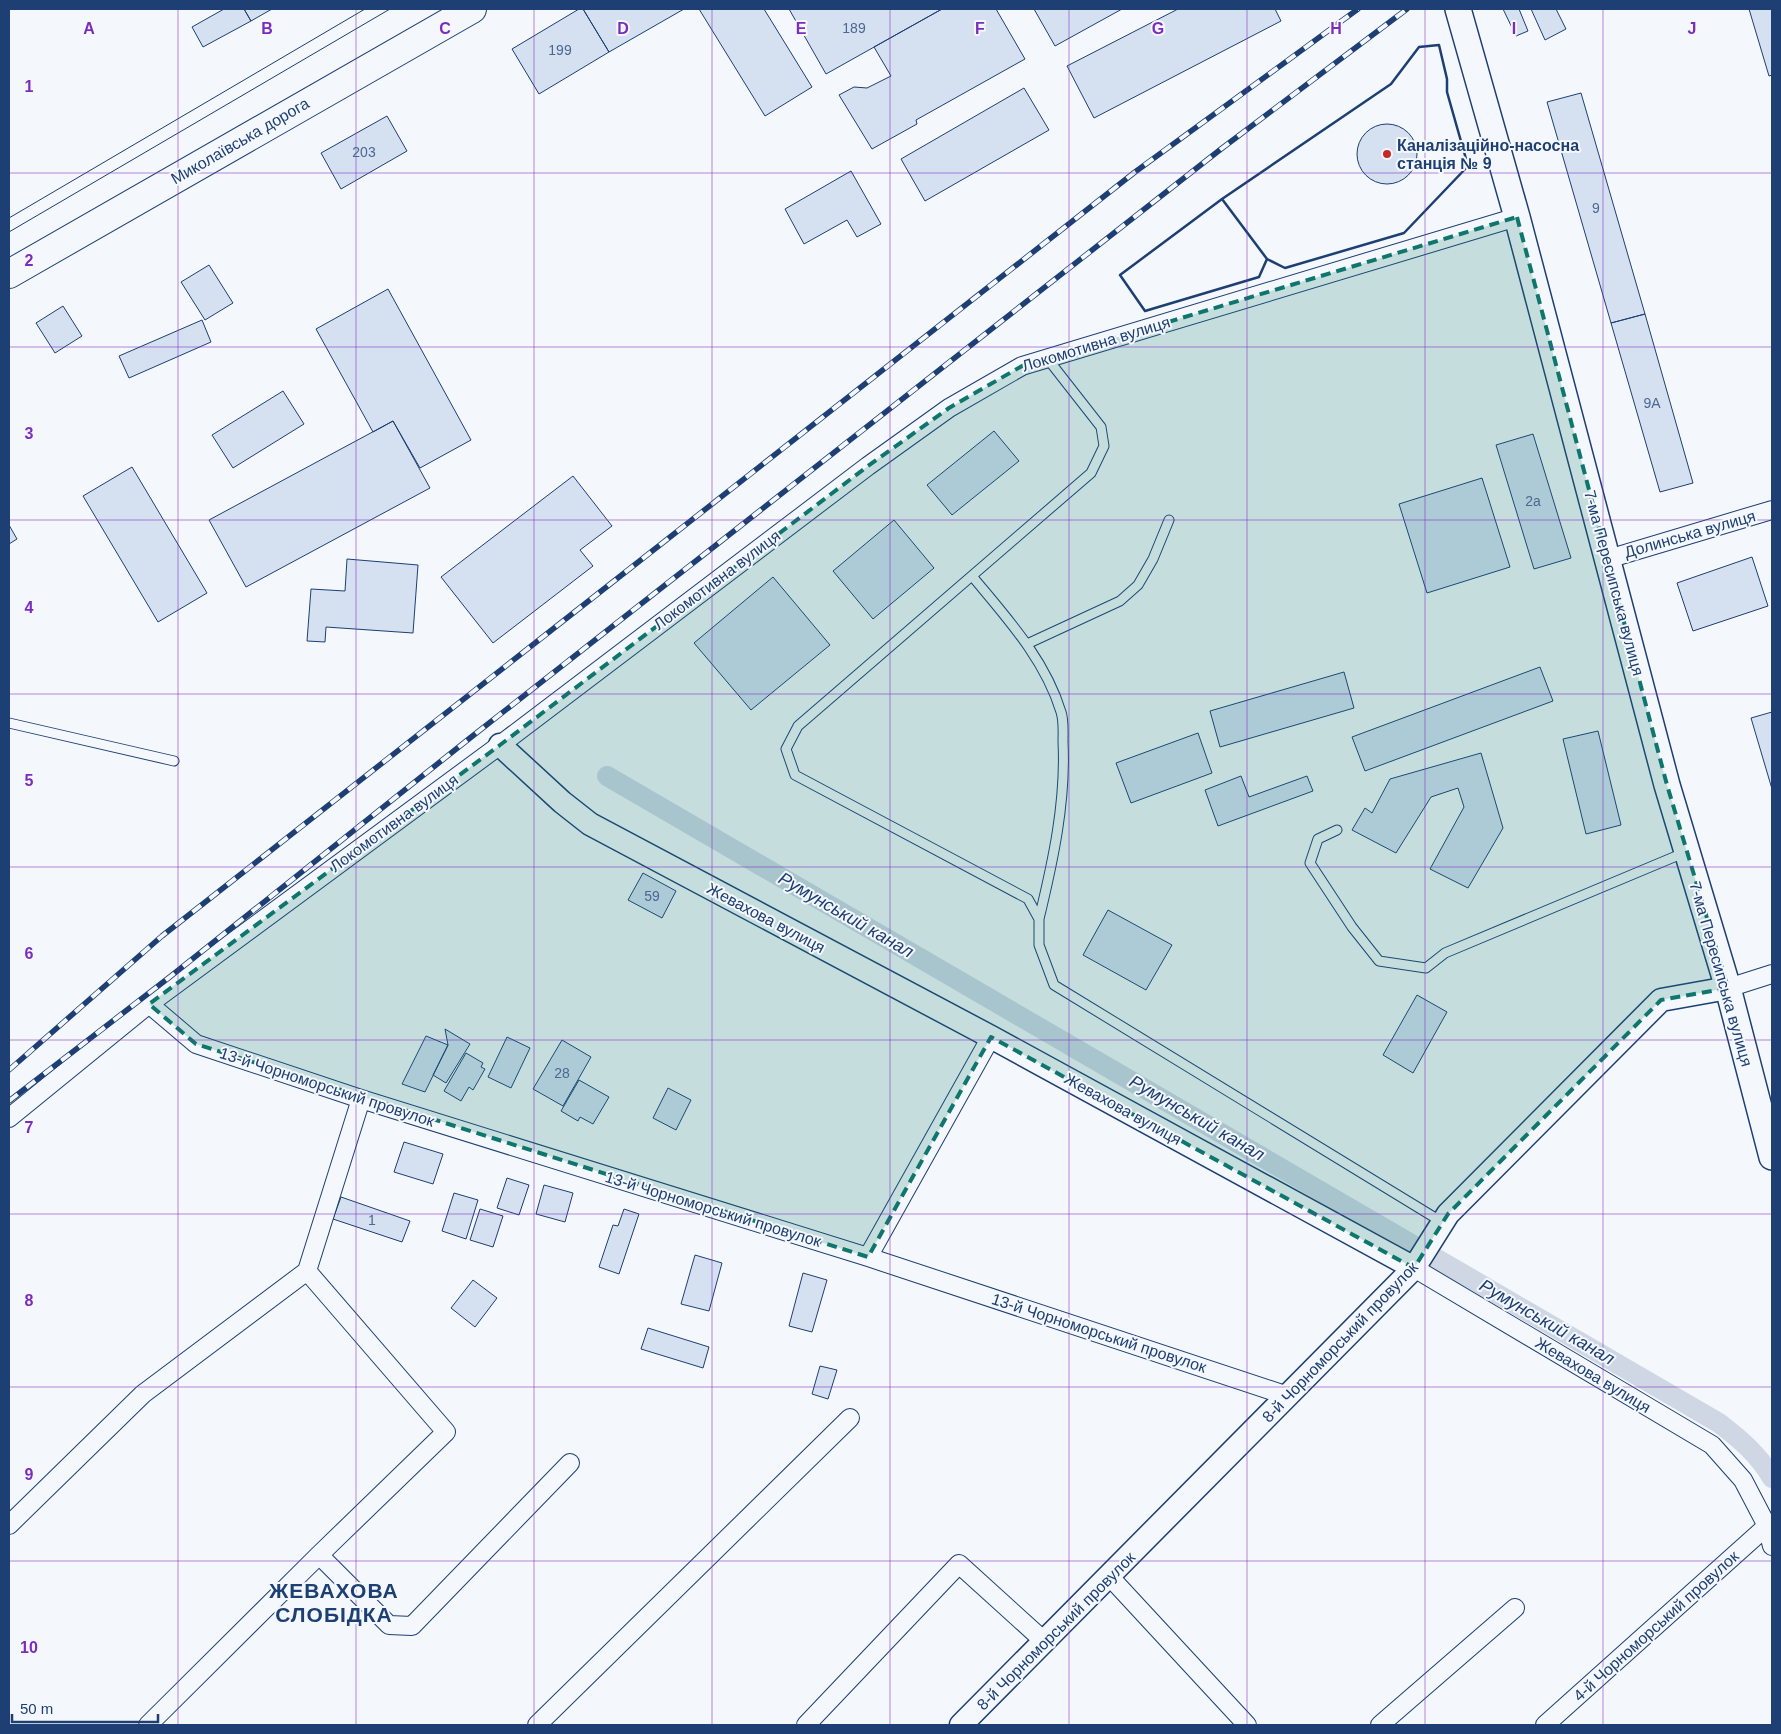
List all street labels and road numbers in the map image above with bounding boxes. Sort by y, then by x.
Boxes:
street label: Миколаївська дорога [168,94,312,187]
street label: Локомотивна вулиця [1020,313,1172,375]
street label: 7-ма Пересипська вулиця [1581,488,1647,678]
street label: Долинська вулиця [1622,507,1758,561]
street label: Локомотивна вулиця [650,527,784,633]
street label: Локомотивна вулиця [327,771,461,875]
street label: Жевахова вулиця [704,880,828,956]
street label: 7-ма Пересипська вулиця [1686,880,1756,1068]
street label: 13-й Чорноморський провулок [217,1044,437,1130]
street label: Жевахова вулиця [1062,1070,1184,1148]
street label: 13-й Чорноморський провулок [603,1168,824,1250]
street label: 8-й Чорноморський провулок [1259,1258,1422,1426]
street label: 13-й Чорноморський провулок [989,1290,1209,1376]
street label: Жевахова вулиця [1532,1334,1654,1416]
street label: 4-й Чорноморський провулок [1570,1547,1743,1705]
street label: 8-й Чорноморський провулок [974,1548,1139,1713]

